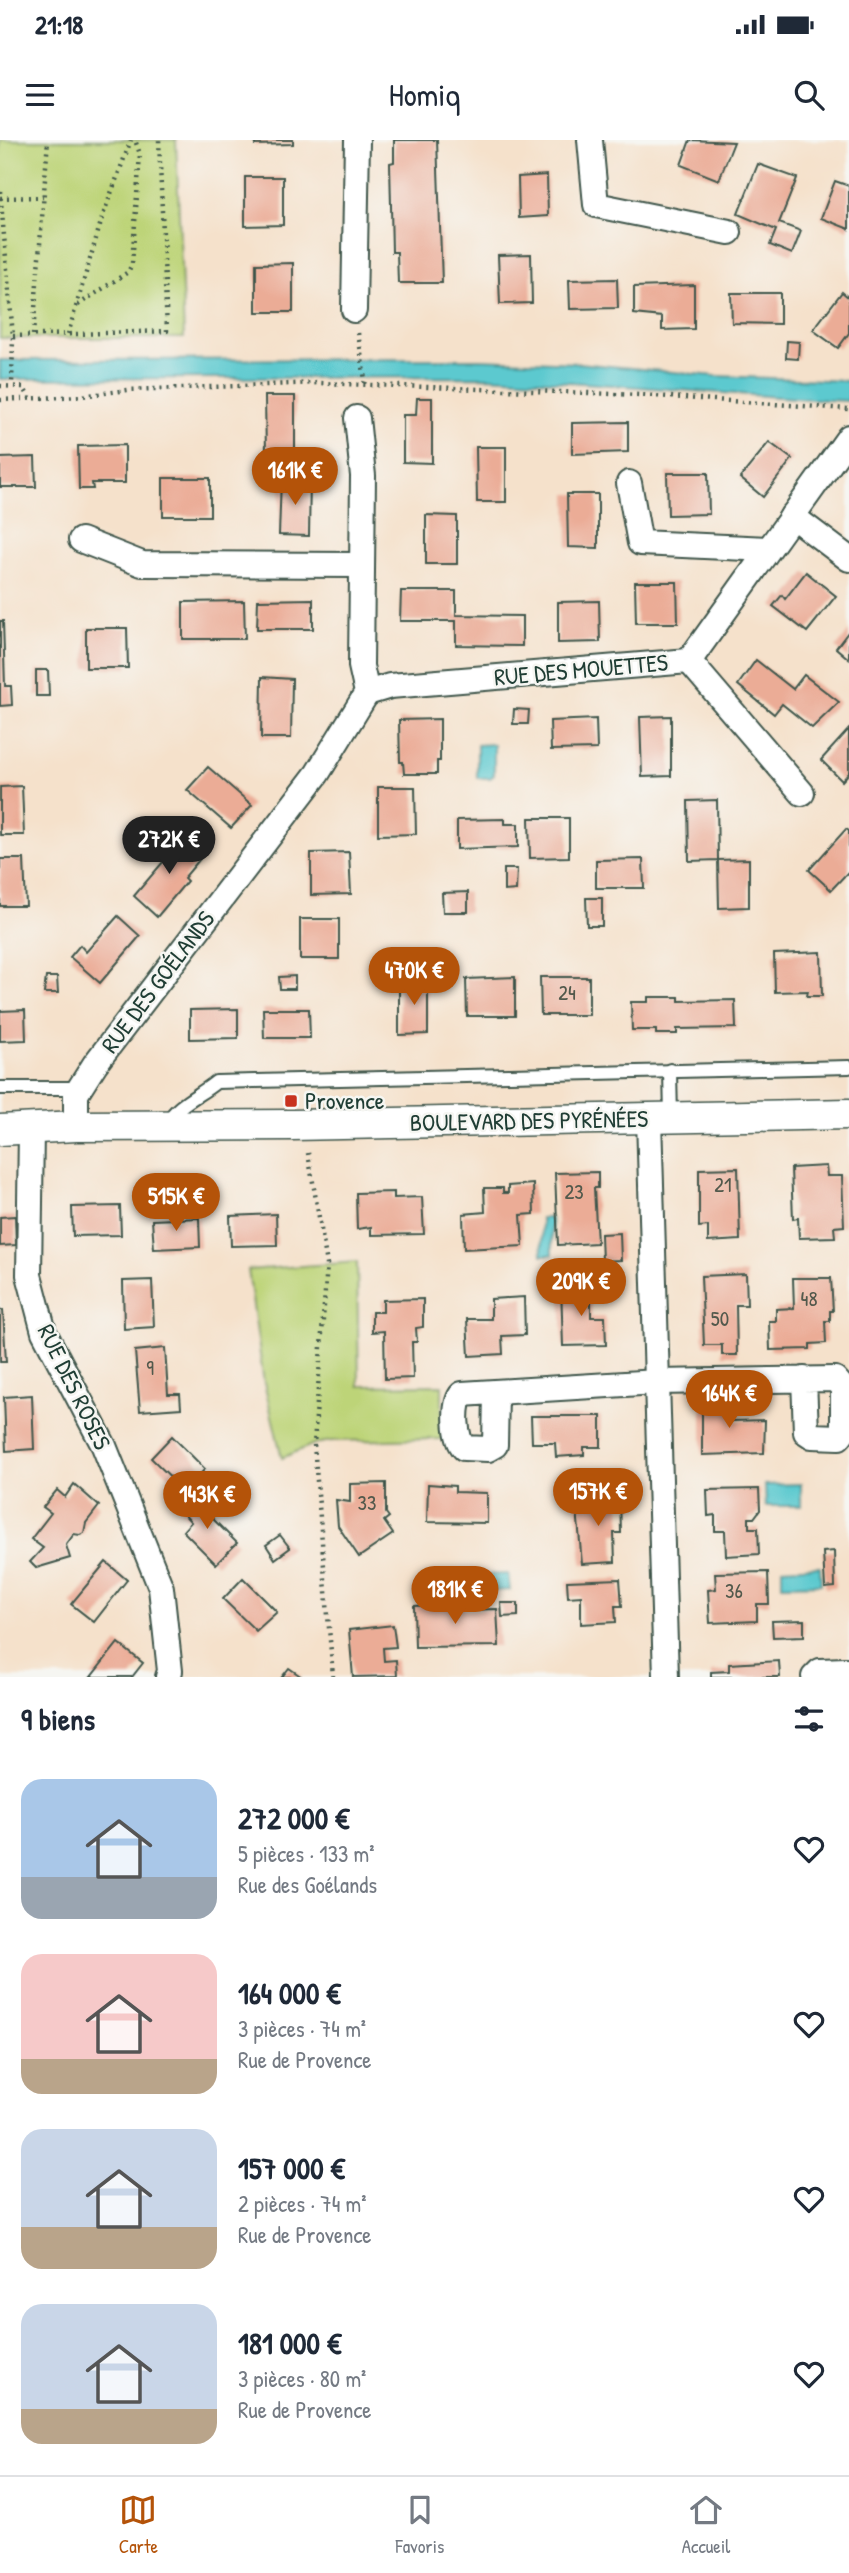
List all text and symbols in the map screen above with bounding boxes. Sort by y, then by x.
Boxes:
text: 21:18 [35,7,83,42]
text: Homiq [389,73,460,116]
icon: menu [21,76,59,114]
icon: search [790,76,828,114]
pin: 161K € [238,448,352,507]
text: 161K € [268,454,322,485]
street label: RUE DES MOUETTES [493,645,669,693]
pin: 272K € [112,816,226,876]
text: 272K € [138,823,200,854]
street label: RUE DES GOÉLANDS [93,904,221,1059]
pin: 470K € [357,948,471,1007]
text: 470K € [385,954,443,985]
house number: 24 [558,978,576,1007]
place label: Provence [305,1084,385,1116]
marker: Provence [283,1093,299,1109]
street label: BOULEVARD DES PYRÉNÉES [409,1102,648,1138]
house number: 21 [714,1170,732,1199]
pin: 515K € [119,1174,233,1233]
house number: 23 [564,1177,584,1206]
text: 515K € [148,1180,204,1211]
pin: 209K € [524,1258,638,1318]
text: 209K € [552,1265,610,1296]
house number: 48 [801,1284,817,1313]
house number: 50 [711,1304,729,1333]
street label: RUE DES ROSES [31,1319,119,1455]
house number: 9 [146,1353,154,1382]
pin: 164K € [672,1370,786,1430]
text: 164K € [702,1377,756,1408]
pin: 157K € [541,1468,655,1528]
pin: 143K € [150,1472,264,1531]
text: 157K € [569,1475,627,1506]
text: 143K € [179,1478,235,1509]
house number: 33 [358,1488,376,1517]
pin: 181K € [398,1566,512,1626]
text: 181K € [427,1573,483,1604]
house number: 36 [725,1576,743,1605]
text: 9 biens [21,1699,95,1739]
icon: filters [790,1700,828,1738]
text: 272 000 € [238,1798,349,1838]
icon: home [77,1807,161,1891]
icon: heart [790,1830,828,1868]
text: 5 pièces · 133 m² [238,1838,374,1869]
text: Rue des Goélands [238,1869,377,1900]
text: 164 000 € [238,1973,341,2013]
icon: home [77,1982,161,2066]
icon: heart [790,2005,828,2043]
text: 3 pièces · 74 m² [238,2013,366,2044]
text: Rue de Provence [238,2044,372,2075]
text: 157 000 € [238,2148,345,2188]
icon: home [77,2157,161,2241]
icon: heart [790,2180,828,2218]
text: 2 pièces · 74 m² [238,2188,367,2219]
text: Rue de Provence [238,2219,372,2250]
text: 181 000 € [238,2323,341,2363]
icon: home [77,2332,161,2416]
icon: heart [790,2355,828,2393]
text: 3 pièces · 80 m² [238,2363,366,2394]
text: Rue de Provence [238,2394,372,2425]
tab: Carte [119,2491,158,2559]
tab: Favoris [396,2491,444,2559]
tab: Accueil [682,2491,730,2559]

